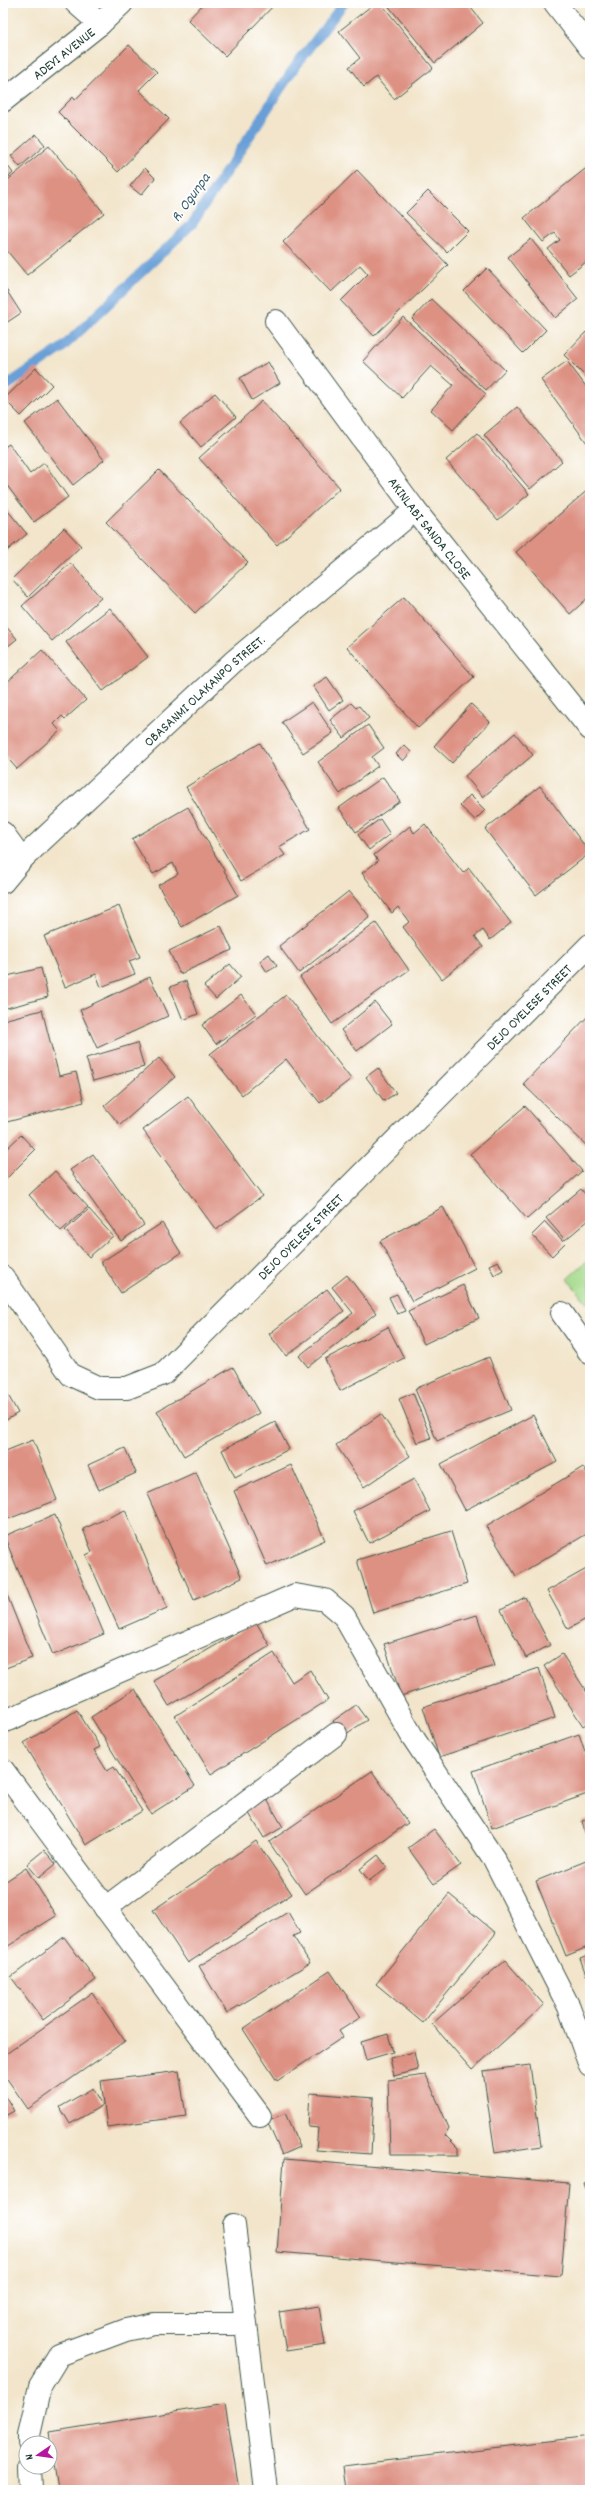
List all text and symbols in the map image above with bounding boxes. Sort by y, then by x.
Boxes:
street label: ADEYI AVENUE [29,23,101,86]
water label: R. Ogunpa [166,168,217,227]
street label: AKINLABI SANDA CLOSE [382,474,475,585]
street label: OBASANMI OLAKANPO STREET. [140,631,270,752]
street label: DEJO OYELESE STREET [483,960,578,1056]
street label: DEJO OYELESE STREET [254,1190,349,1285]
north arrow [18,2435,58,2475]
text: N [22,2452,39,2461]

